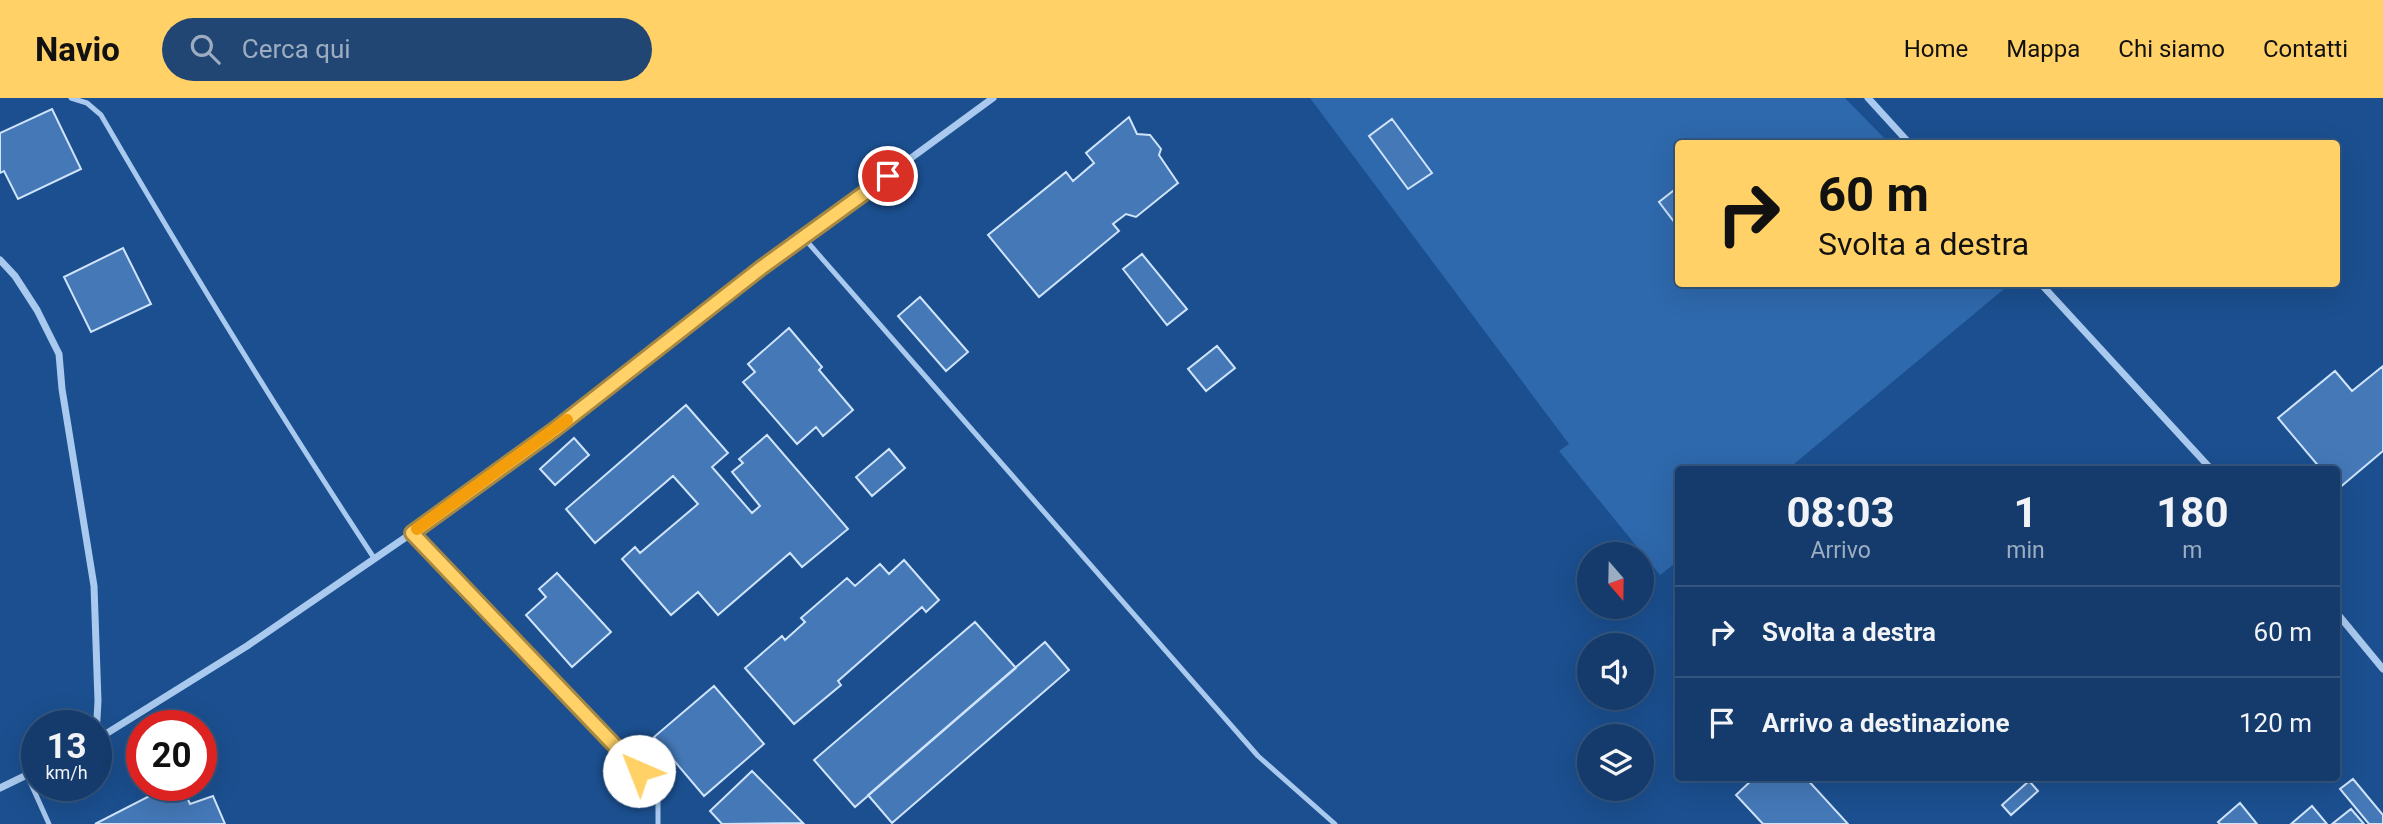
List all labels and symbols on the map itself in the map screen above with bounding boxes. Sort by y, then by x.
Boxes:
pin [858,146,918,206]
north arrow [1577,542,1654,620]
speed limit sign: 20 [126,710,217,801]
position arrow [602,734,676,808]

